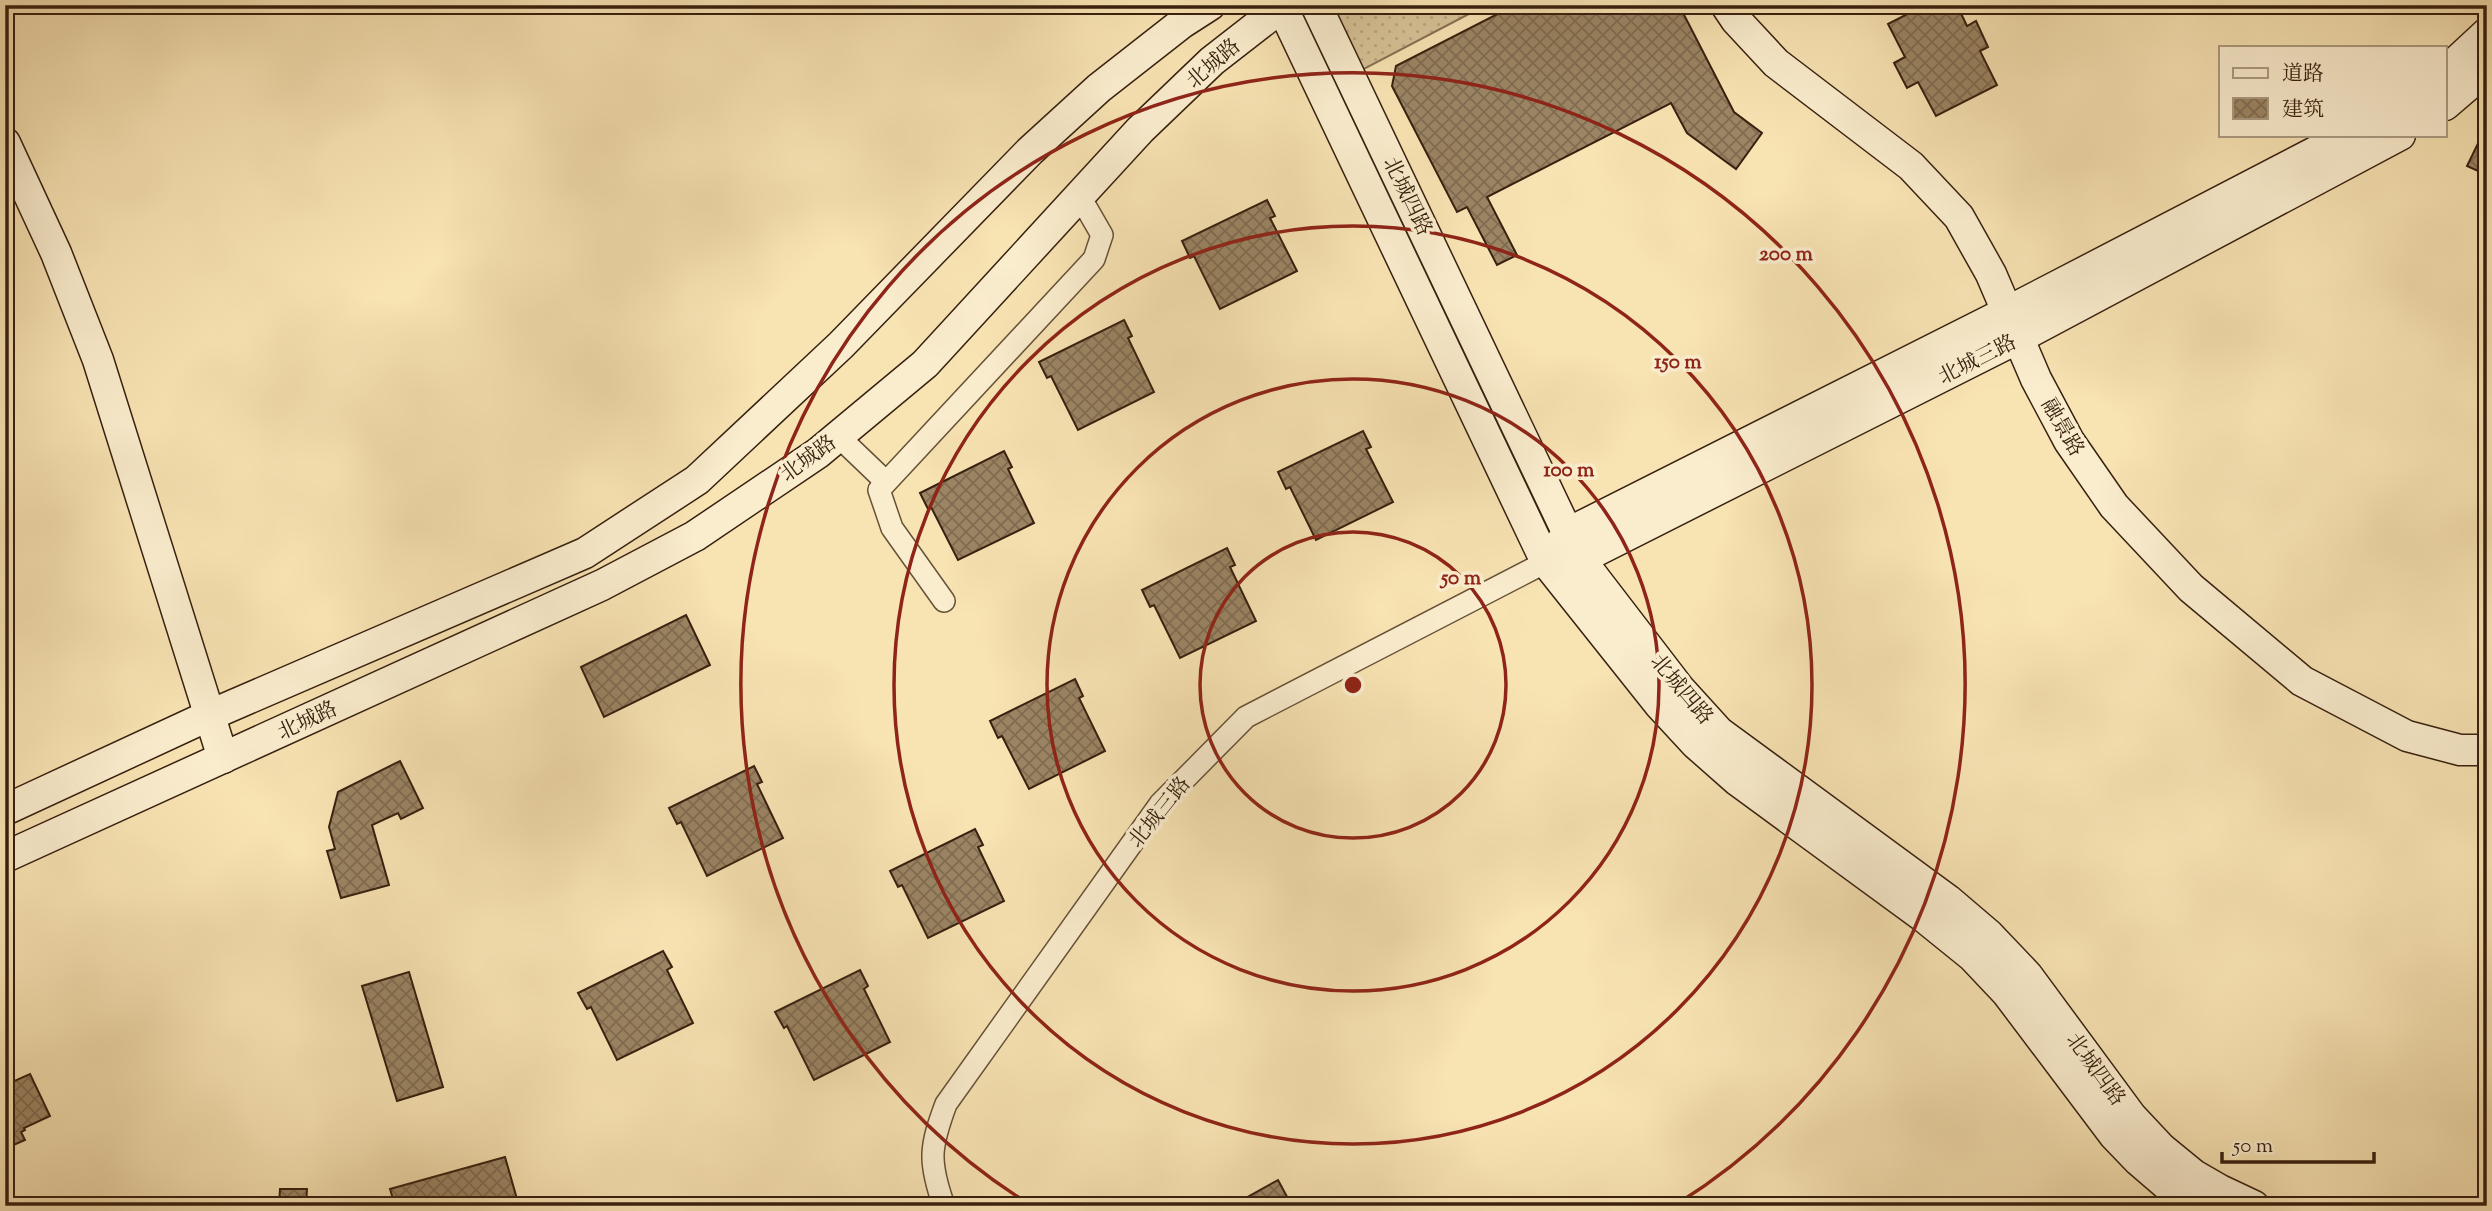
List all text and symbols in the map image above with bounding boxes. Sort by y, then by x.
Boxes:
street label: 北城路 [1181,33,1248,96]
legend [2219,46,2446,136]
text: 道路 [2282,60,2324,90]
text: 建筑 [2282,96,2324,126]
street label: 北城四路 [1374,153,1438,241]
text: 200 m [1759,240,1814,270]
street label: 北城三路 [1934,328,2022,393]
text: 150 m [1654,348,1702,378]
street label: 融景路 [2033,393,2090,463]
street label: 北城路 [775,429,843,490]
text: 100 m [1544,456,1595,486]
text: 50 m [1439,564,1482,594]
street label: 北城四路 [1642,648,1719,732]
centre of rings [1341,673,1365,697]
street label: 北城路 [273,695,343,749]
street label: 北城三路 [1122,771,1199,855]
street label: 北城四路 [2058,1027,2131,1113]
scale bar [2222,1120,2375,1164]
text: 50 m [2232,1132,2273,1162]

